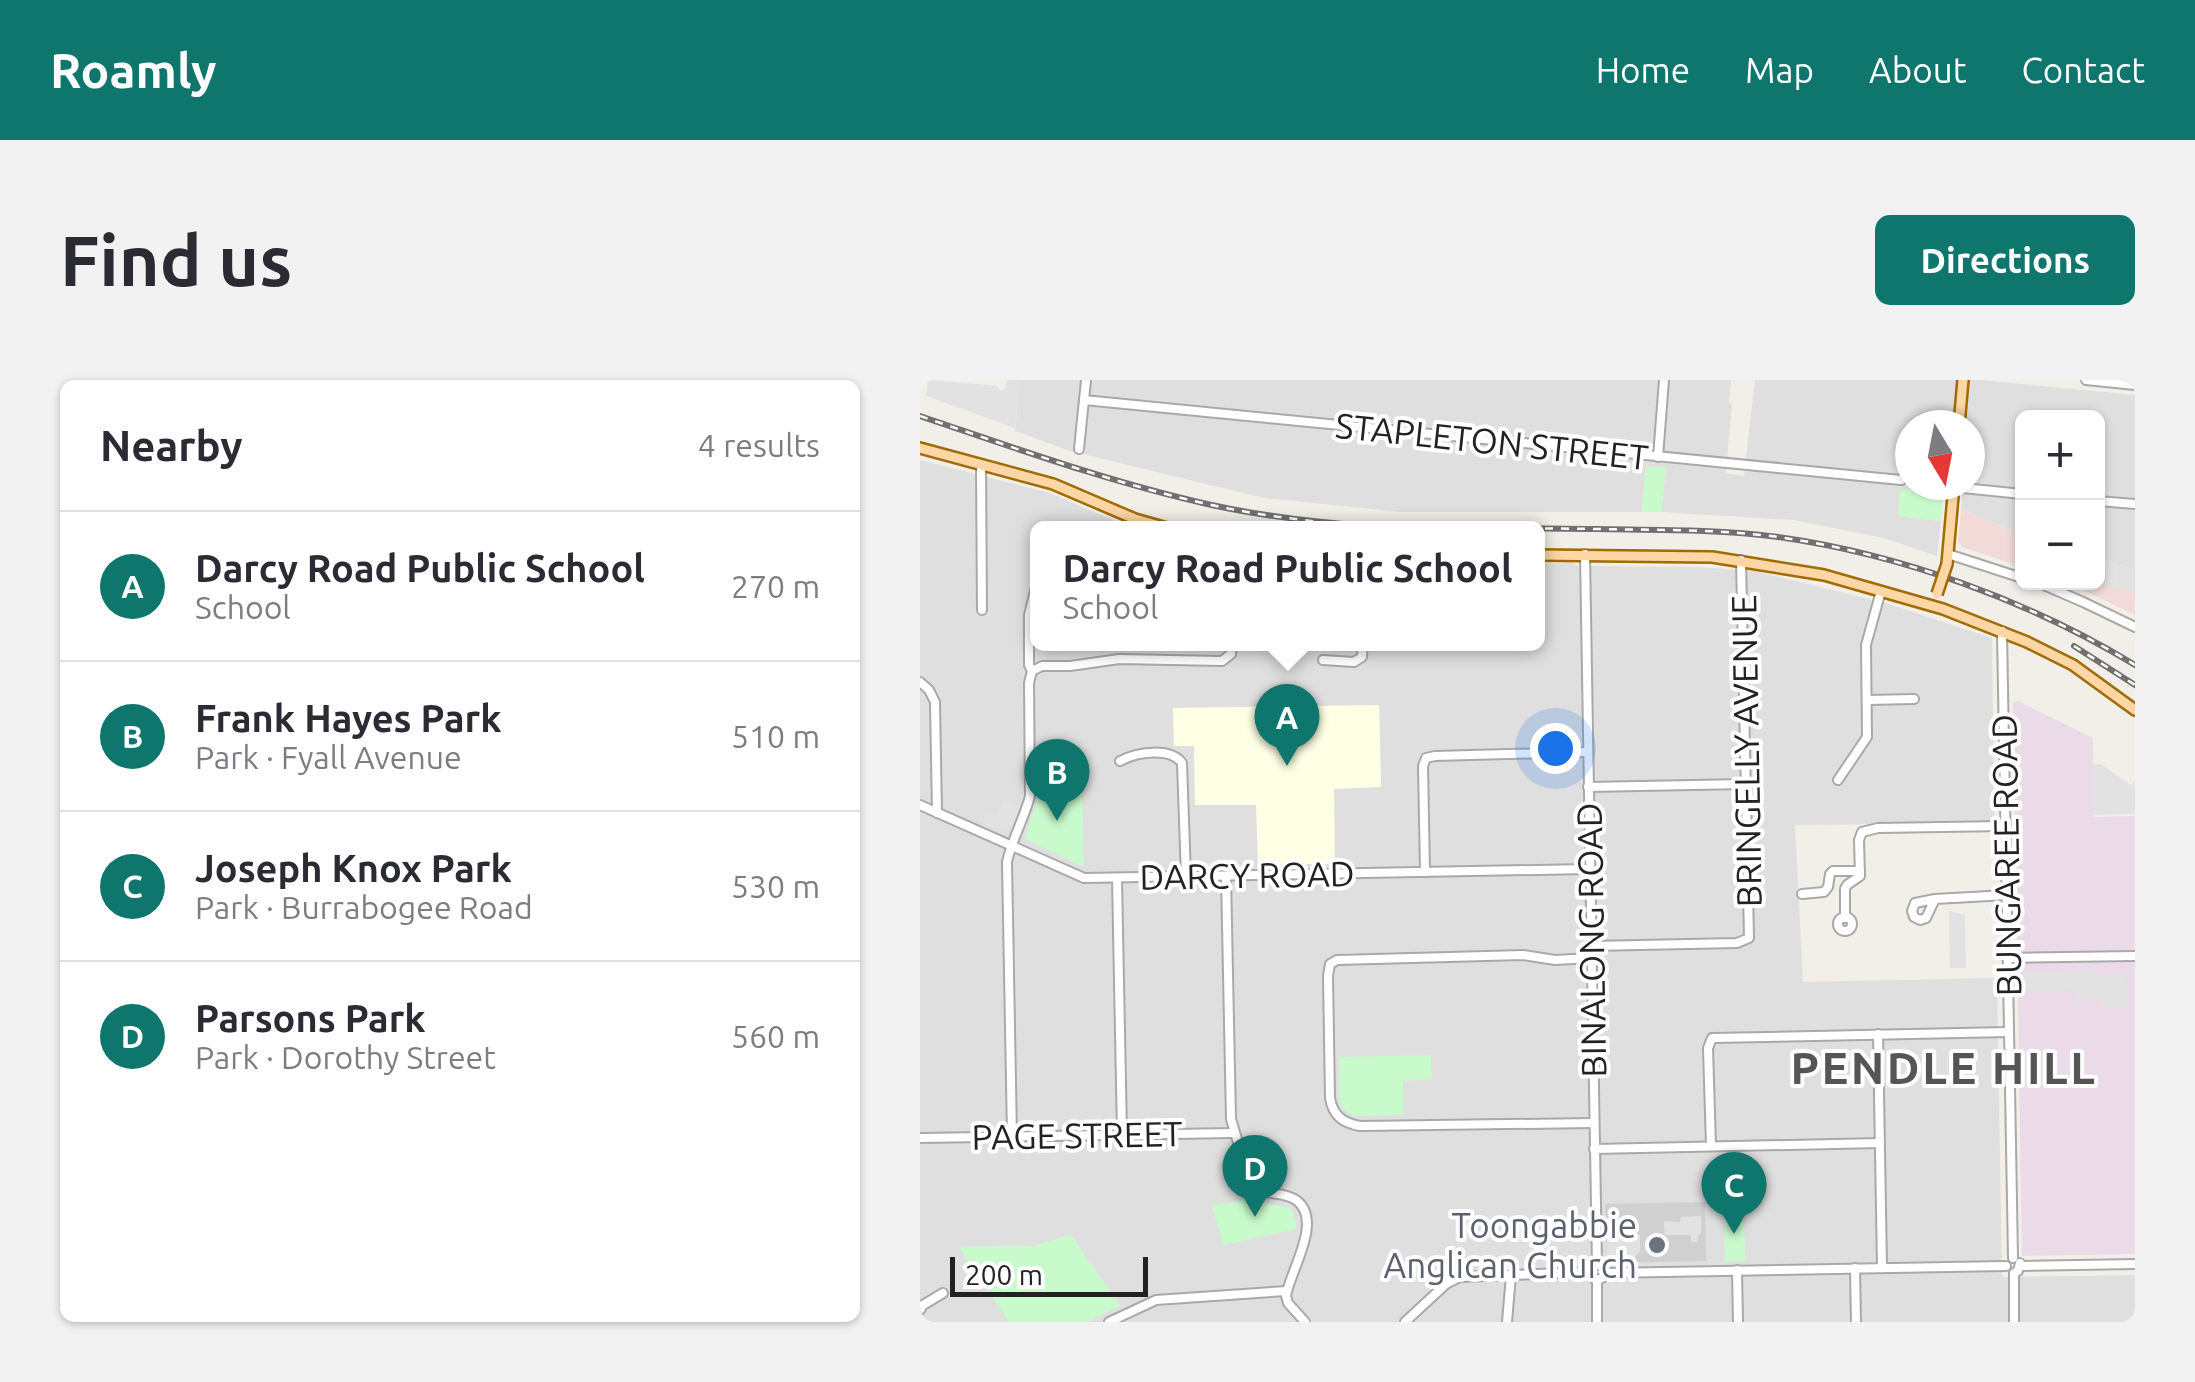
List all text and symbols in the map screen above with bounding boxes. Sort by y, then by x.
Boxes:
text: Roamly [50,43,217,97]
text: Home [1596,50,1690,90]
text: Map [1745,50,1814,90]
text: About [1869,50,1966,90]
text: Contact [2021,50,2145,90]
button: Directions [1875,215,2135,305]
text: Find us [60,221,292,299]
street label: STAPLETON STREET [1334,405,1650,477]
north arrow [1895,410,1985,500]
map controls [2015,410,2105,590]
button: + [2015,410,2105,500]
text: Nearby [100,422,243,469]
text: 4 results [698,427,820,463]
button: − [2015,500,2105,590]
popup [1030,521,1545,651]
text: Darcy Road Public School [195,547,645,589]
text: Darcy Road Public School [1063,547,1512,589]
text: A [121,568,144,604]
text: 270 m [731,568,820,604]
text: School [195,589,291,625]
text: School [1063,589,1158,625]
street label: BRINGELLY AVENUE [1723,594,1769,908]
pin: A [1254,684,1320,766]
text: Frank Hayes Park [195,697,502,739]
street label: BUNGAREE ROAD [1984,714,2028,996]
text: B [122,718,143,754]
text: 510 m [731,718,820,754]
your location [1530,723,1581,774]
pin: B [1024,738,1090,821]
text: Park · Fyall Avenue [195,739,462,775]
street label: BINALONG ROAD [1569,802,1613,1078]
text: Joseph Knox Park [195,847,512,889]
street label: DARCY ROAD [1139,853,1355,897]
text: C [122,868,143,904]
text: 530 m [731,868,820,904]
text: Park · Burrabogee Road [195,889,533,925]
text: Parsons Park [195,997,426,1039]
text: D [121,1018,144,1054]
text: 560 m [731,1018,820,1054]
text: Park · Dorothy Street [195,1039,496,1075]
district label: PENDLE HILL [1791,1042,2098,1093]
street label: PAGE STREET [971,1113,1183,1157]
pin: D [1222,1134,1288,1217]
pin: C [1702,1152,1766,1234]
place label: Toongabbie Anglican Church [1383,1205,1637,1285]
marker: Toongabbie Anglican Church [1646,1234,1668,1256]
scale bar [950,1252,1148,1296]
text: 200 m [965,1259,1043,1290]

